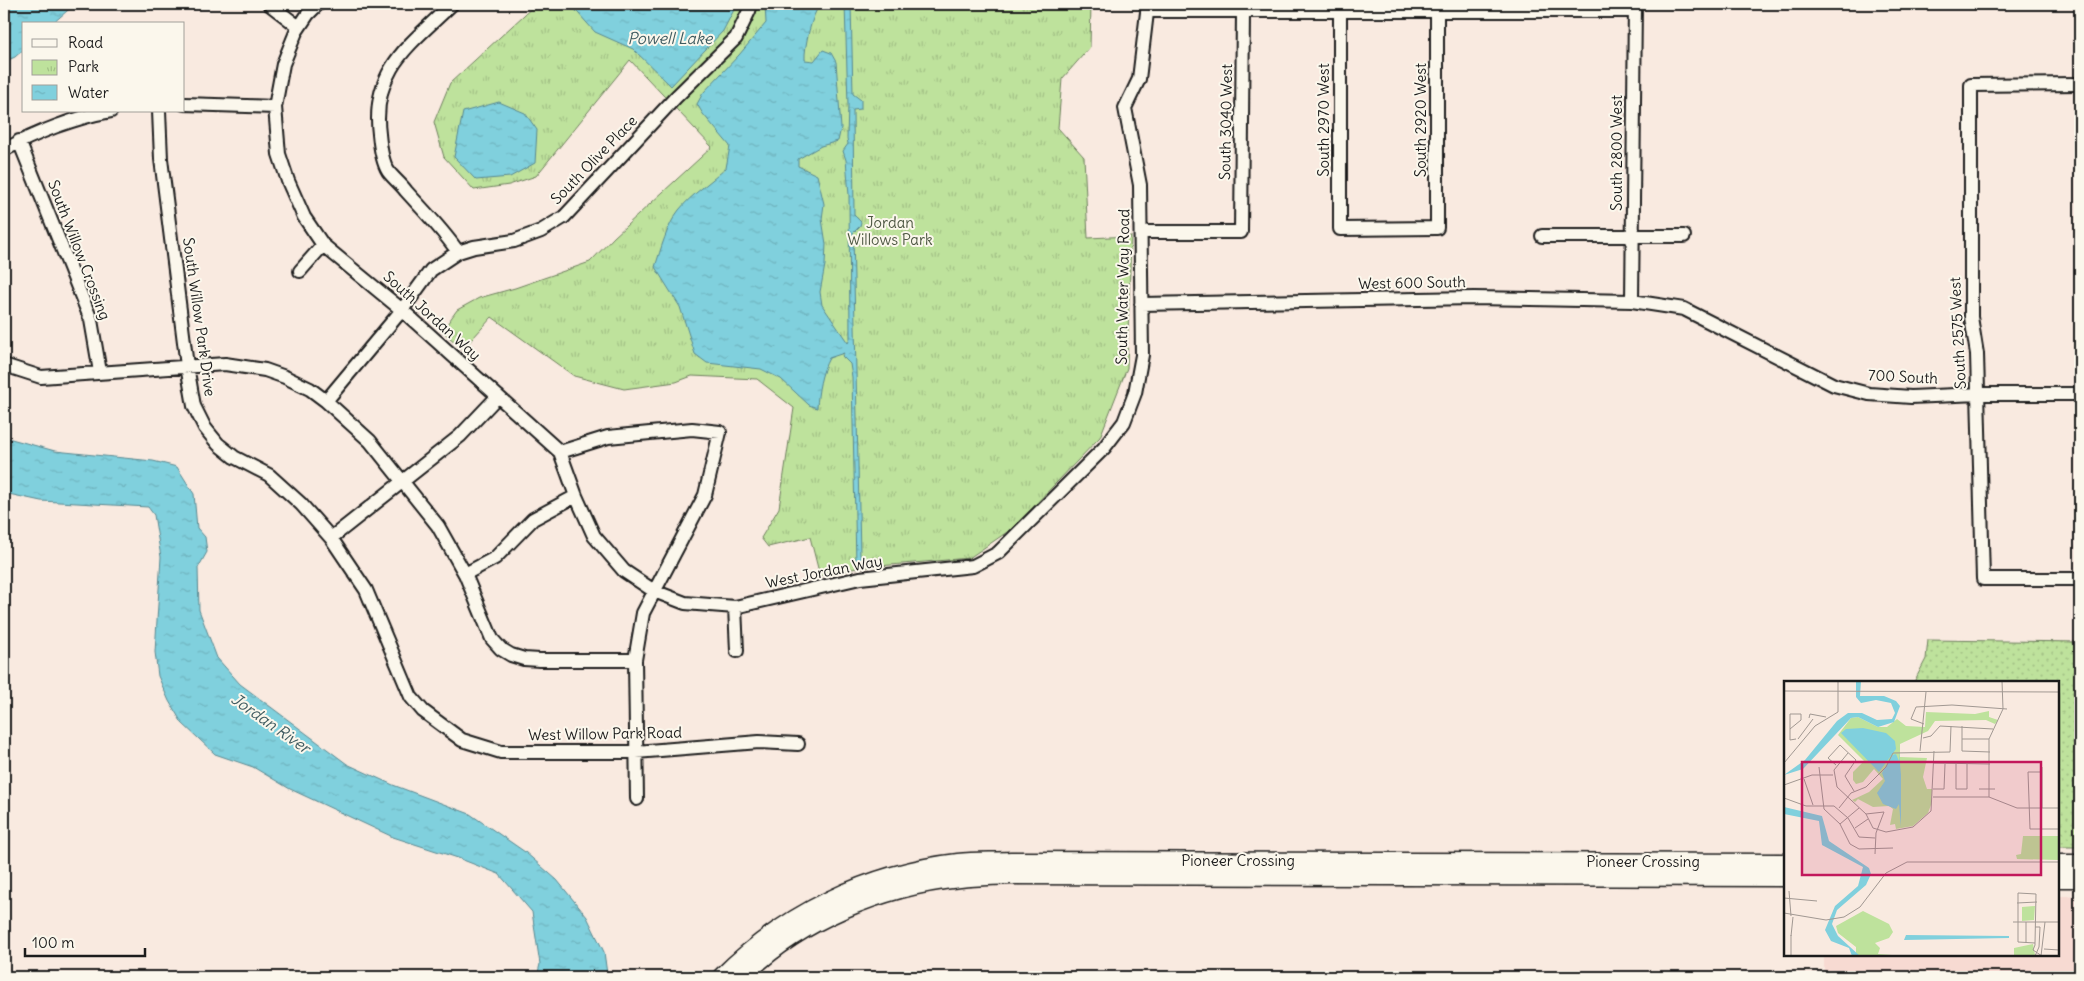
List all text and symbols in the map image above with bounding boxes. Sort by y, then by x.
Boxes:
legend [22,22,185,112]
water label: Powell Lake [628,28,714,48]
text: Road [68,33,103,52]
text: Park [68,57,99,76]
street label: South 2970 West [1314,63,1333,177]
street label: South 2920 West [1411,63,1430,177]
street label: South 3040 West [1215,64,1236,180]
text: Water [68,83,109,102]
street label: South 2800 West [1607,95,1626,211]
street label: South Olive Place [546,111,641,208]
street label: South Willow Crossing [44,177,115,323]
street label: South Water Way Road [1112,209,1133,365]
park label: Jordan Willows Park [847,213,933,249]
street label: South Willow Park Drive [179,236,220,398]
street label: South Jordan Way [380,267,485,364]
street label: West 600 South [1358,272,1466,293]
street label: South 2575 West [1945,276,1970,390]
street label: 700 South [1868,365,1939,388]
street label: West Jordan Way [764,551,884,592]
inset map [1784,681,2059,956]
water label: Jordan River [228,689,316,759]
street label: West Willow Park Road [528,723,682,744]
street label: Pioneer Crossing [1181,851,1295,870]
street label: Pioneer Crossing [1586,852,1700,871]
scale bar [25,926,145,958]
text: 100 m [32,933,74,952]

